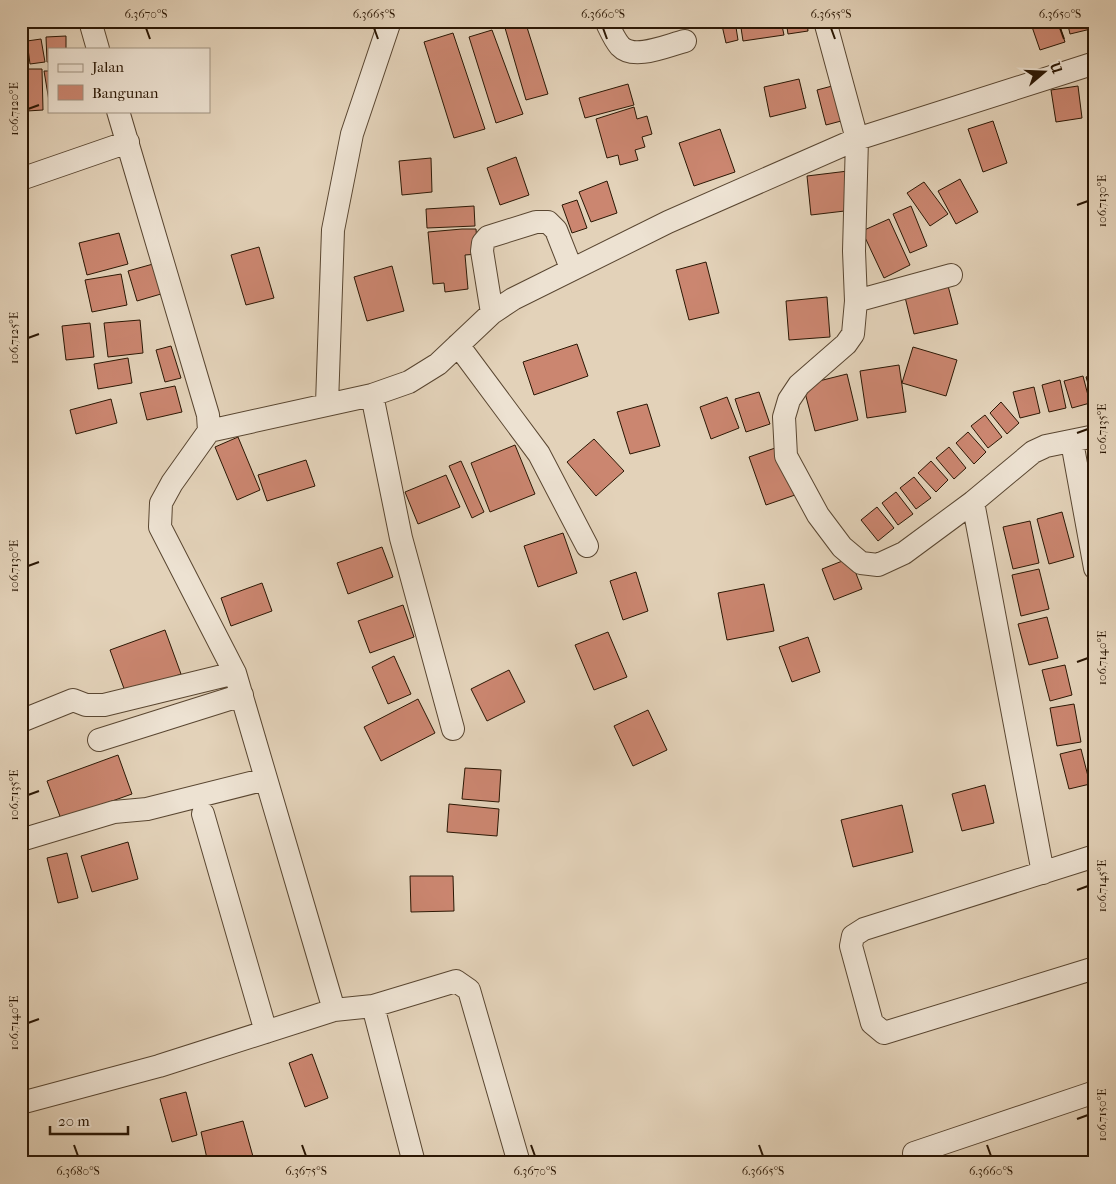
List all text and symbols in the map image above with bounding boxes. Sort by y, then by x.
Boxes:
text: 6.3670°S [124,7,168,21]
text: 6.3665°S [353,7,395,21]
text: 6.3660°S [581,7,625,21]
text: 6.3655°S [810,7,852,21]
text: 6.3650°S [1039,7,1081,21]
legend [48,48,210,112]
north arrow [1018,48,1068,98]
text: Jalan [91,58,124,76]
text: U [1046,59,1066,76]
text: 106.7120°E [7,82,21,136]
text: Bangunan [92,84,159,102]
text: 106.7130°E [1095,175,1109,227]
text: 106.7125°E [7,312,21,364]
text: 106.7135°E [1095,404,1109,454]
text: 106.7130°E [7,540,21,592]
text: 106.7140°E [1095,631,1109,685]
text: 106.7135°E [7,770,21,820]
text: 106.7145°E [1095,860,1109,912]
text: 106.7140°E [7,996,21,1050]
text: 106.7150°E [1095,1089,1109,1141]
scale bar [50,1104,128,1136]
text: 20 m [58,1112,90,1130]
text: 6.3680°S [56,1164,100,1178]
text: 6.3675°S [285,1164,327,1178]
text: 6.3670°S [513,1164,557,1178]
text: 6.3665°S [742,1164,784,1178]
text: 6.3660°S [969,1164,1013,1178]

